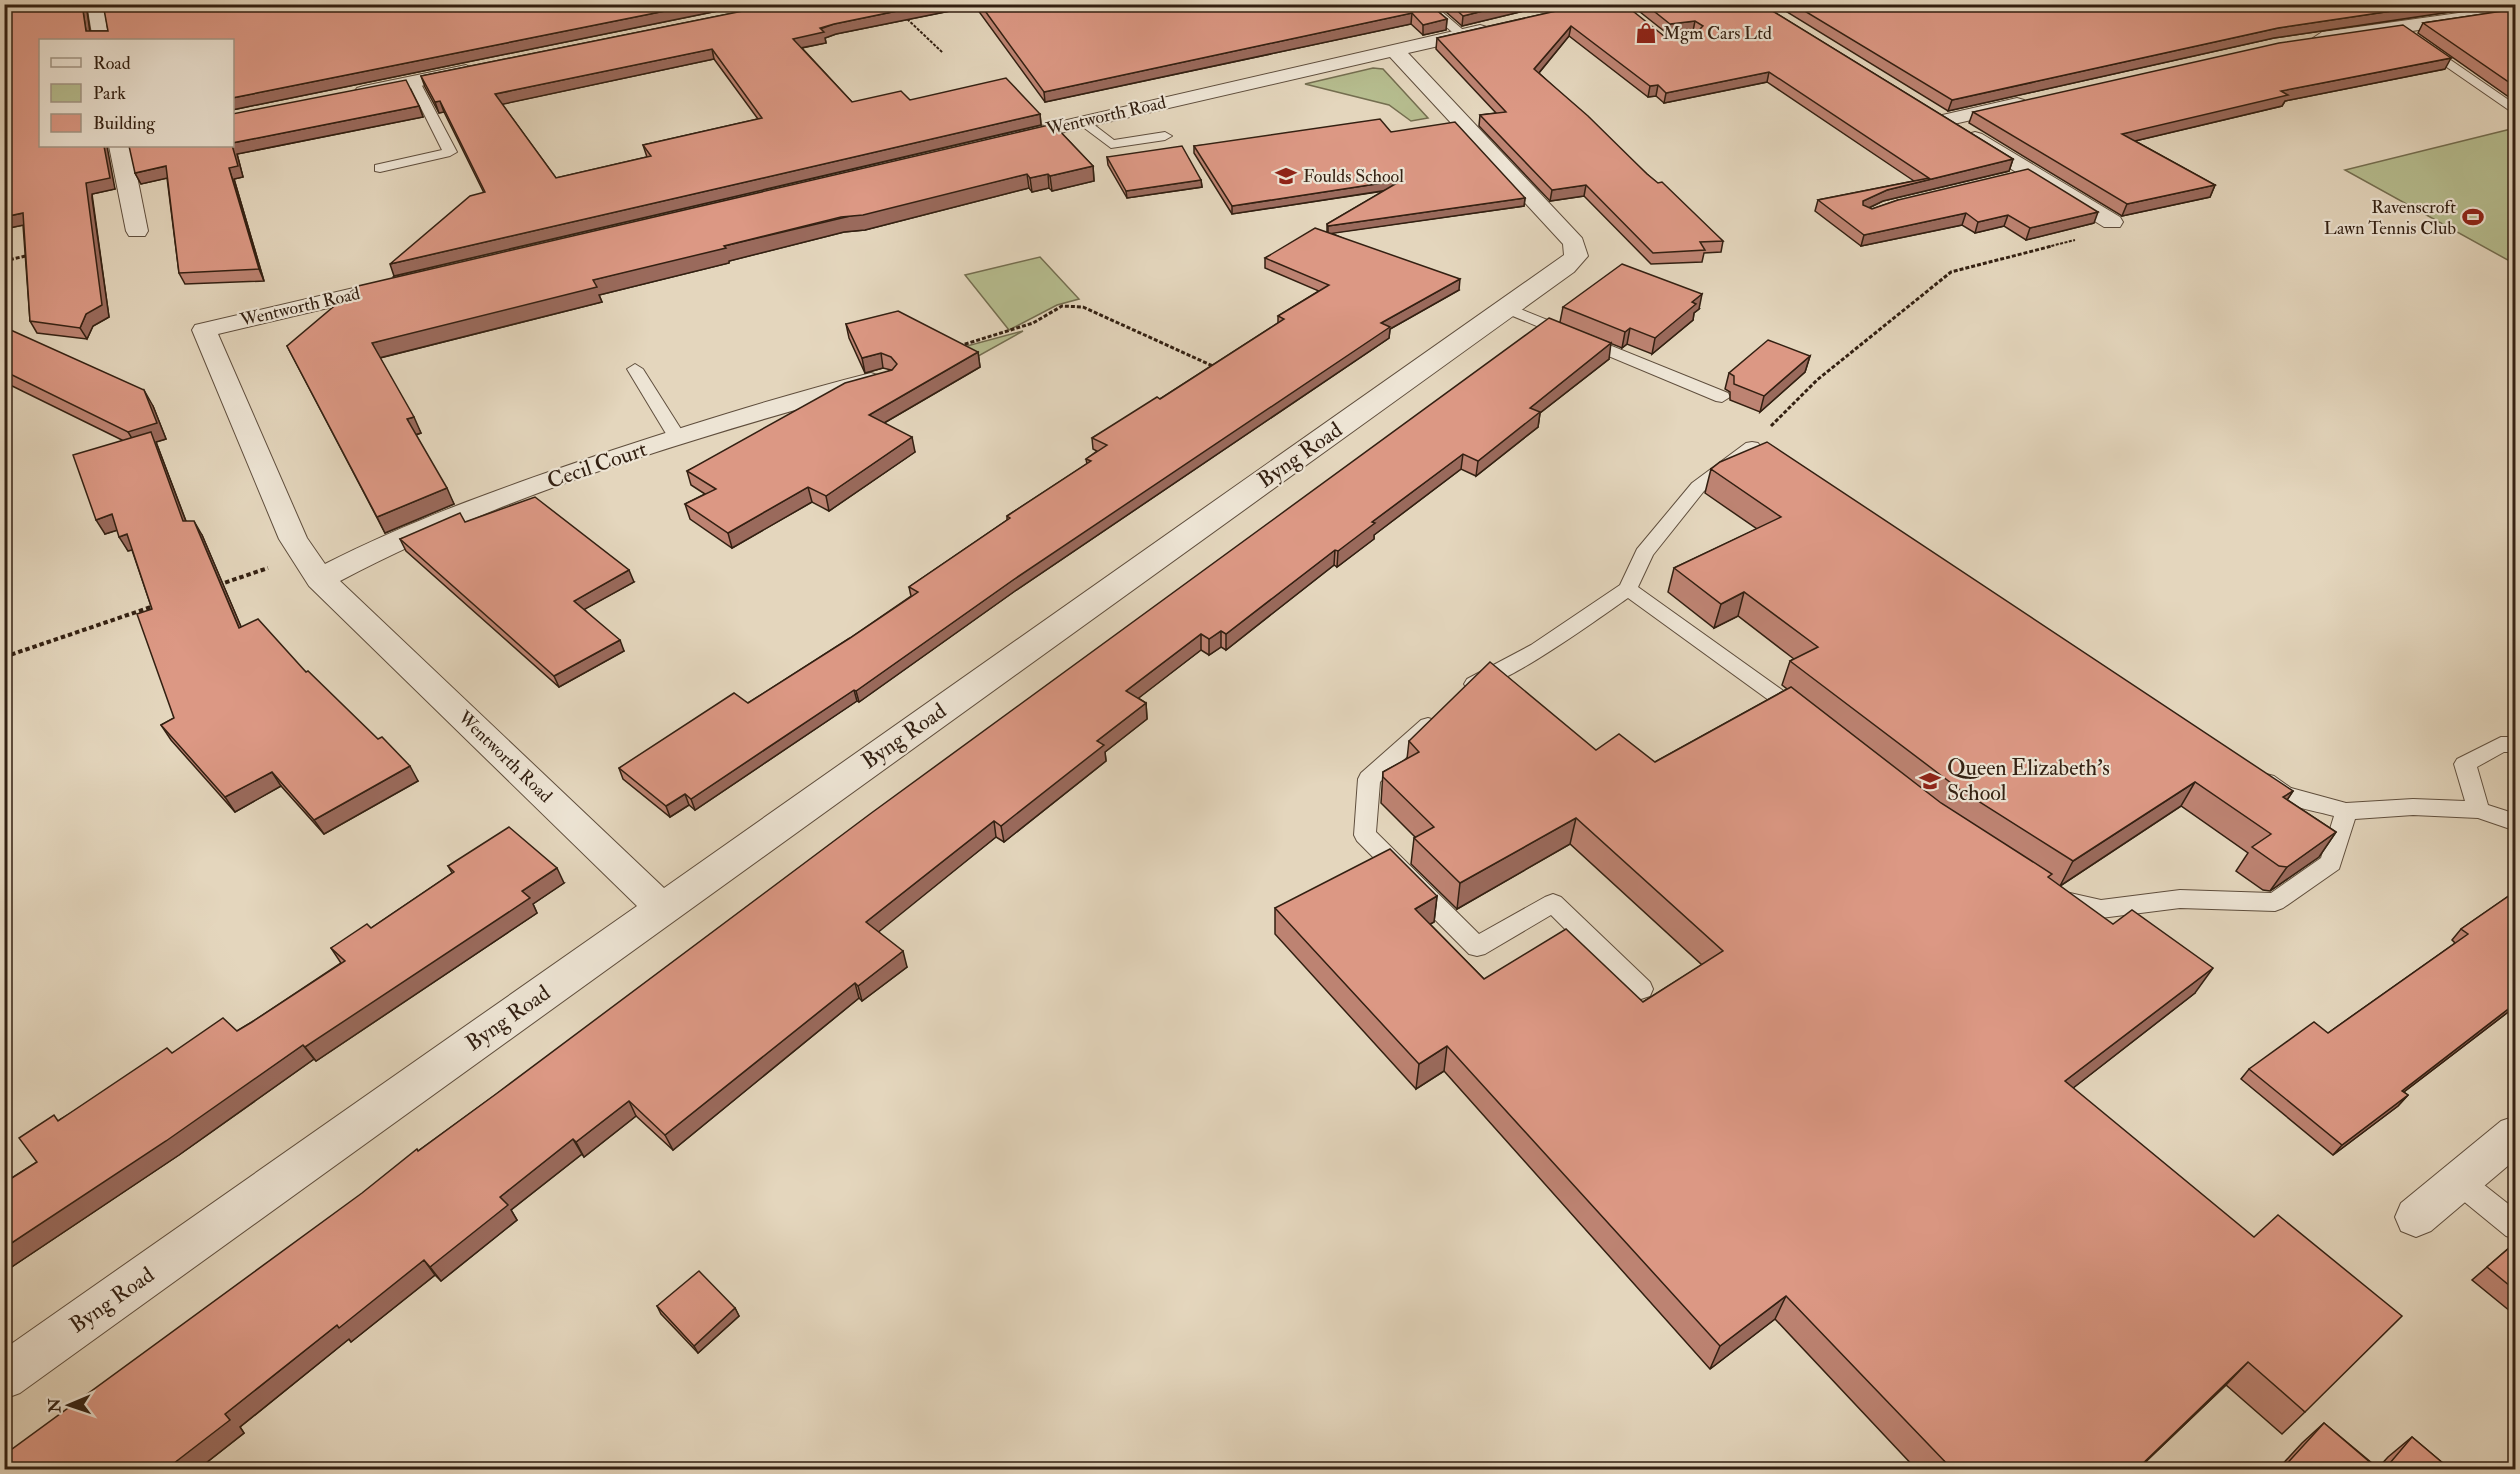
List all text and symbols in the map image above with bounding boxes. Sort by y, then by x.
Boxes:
shop icon: Mgm Cars Ltd [1634,21,1658,45]
place label: Mgm Cars Ltd [1663,22,1772,45]
legend [39,39,234,147]
text: Road [93,52,131,75]
text: Park [93,82,126,105]
street label: Wentworth Road [1043,91,1168,141]
text: Building [93,112,156,135]
school or university icon: Foulds School [1274,164,1298,188]
place label: Foulds School [1303,165,1404,188]
place label: Ravenscroft Lawn Tennis Club [2324,196,2456,240]
sports icon: Ravenscroft Lawn Tennis Club [2461,205,2485,229]
street label: Wentworth Road [237,282,362,332]
street label: Byng Road [1252,416,1348,494]
street label: Cecil Court [543,435,651,495]
street label: Byng Road [856,697,952,775]
street label: Wentworth Road [452,706,557,808]
place label: Queen Elizabeth's School [1947,754,2110,807]
school or university icon: Queen Elizabeth's School [1918,769,1942,793]
street label: Byng Road [460,979,556,1057]
street label: Byng Road [64,1261,160,1339]
north arrow [39,1375,99,1435]
text: N [45,1397,65,1414]

